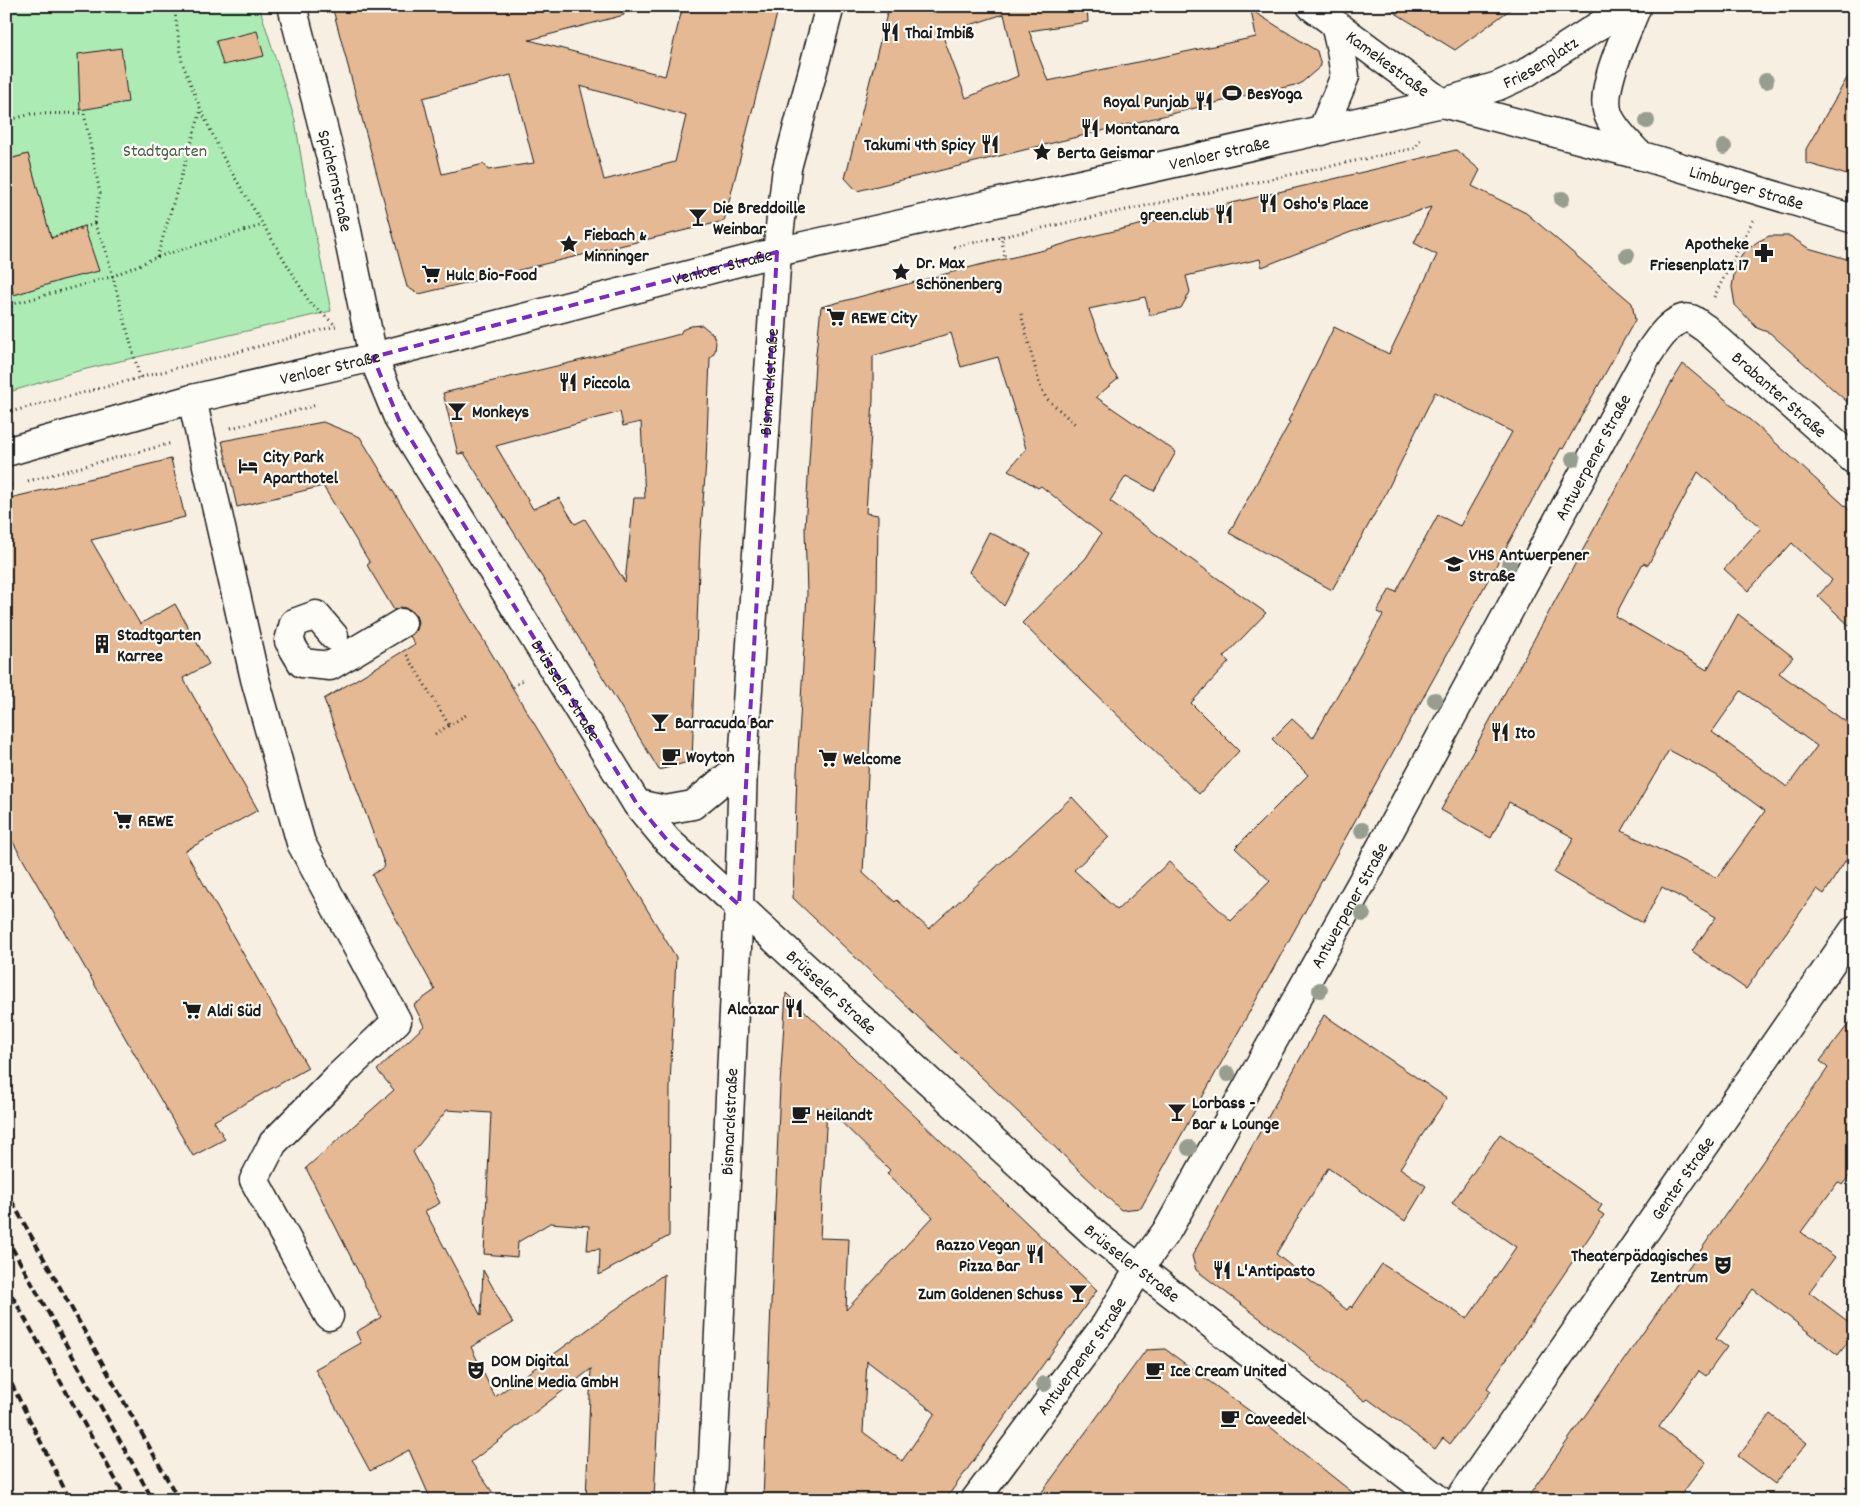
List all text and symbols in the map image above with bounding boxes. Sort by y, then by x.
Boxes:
restaurant icon: Thai Imbiß [879,21,901,43]
place label: Thai Imbiß [905,22,974,47]
street label: Kamekestraße [1340,26,1434,104]
street label: Friesenplatz [1499,32,1584,97]
sports icon: BesYoga [1221,82,1243,104]
place label: BesYoga [1247,83,1303,108]
restaurant icon: Royal Punjab [1193,90,1215,112]
place label: Royal Punjab [1103,91,1189,116]
restaurant icon: Montanara [1079,117,1101,139]
place label: Montanara [1105,118,1179,143]
street label: Spichernstraße [309,128,357,234]
street label: Venloer Straße [1167,132,1273,179]
restaurant icon: Takumi 4th Spicy [979,133,1001,155]
place label: Takumi 4th Spicy [864,134,976,159]
park label: Stadtgarten [123,140,207,165]
place icon: Berta Geismar [1031,141,1053,163]
place label: Berta Geismar [1057,142,1155,167]
street label: Limburger Straße [1686,161,1806,218]
restaurant icon: Osho's Place [1257,192,1279,214]
place label: Osho's Place [1283,193,1369,218]
place label: Die Breddoille Weinbar [713,197,806,243]
restaurant icon: green.club [1213,203,1235,225]
place label: green.club [1140,204,1209,229]
bar icon: Die Breddoille Weinbar [687,206,709,228]
place label: Fiebach & Minninger [584,224,649,270]
place icon: Fiebach & Minninger [558,233,580,255]
place label: Apotheke Friesenplatz 17 [1650,233,1749,279]
pharmacy icon: Apotheke Friesenplatz 17 [1753,242,1775,264]
street label: Venloer Straße [670,244,775,294]
place label: Dr. Max Schönenberg [916,252,1002,298]
place icon: Dr. Max Schönenberg [890,261,912,283]
supermarket icon: Hulc Bio-Food [420,263,442,285]
place label: Hulc Bio-Food [446,264,537,289]
supermarket icon: REWE City [825,306,847,328]
place label: REWE City [851,307,917,332]
street label: Bismarckstraße [755,327,787,436]
street label: Venloer Straße [278,346,384,393]
street label: Brabanter Straße [1725,347,1831,445]
restaurant icon: Piccola [557,371,579,393]
place label: Piccola [583,372,630,397]
street label: Antwerpener Straße [1550,390,1639,526]
bar icon: Monkeys [446,400,468,422]
place label: Monkeys [472,401,529,426]
place label: City Park Aparthotel [263,446,339,492]
hotel icon: City Park Aparthotel [237,455,259,477]
place label: VHS Antwerpener Straße [1469,544,1589,590]
school or university icon: VHS Antwerpener Straße [1443,553,1465,575]
place label: Stadtgarten Karree [117,624,201,670]
building icon: Stadtgarten Karree [91,633,113,655]
street label: Brüsseler Straße [523,636,605,747]
bar icon: Barracuda Bar [649,711,671,733]
place label: Barracuda Bar [675,712,774,737]
restaurant icon: Ito [1489,721,1511,743]
place label: Ito [1515,722,1535,747]
cafe icon: Woyton [660,745,682,767]
place label: Woyton [686,746,735,771]
supermarket icon: Welcome [817,747,839,769]
place label: Welcome [843,748,901,773]
supermarket icon: REWE [112,809,134,831]
place label: REWE [138,810,174,835]
street label: Antwerpener Straße [1306,839,1396,974]
street label: Brüsseler Straße [779,945,881,1042]
restaurant icon: Alcazar [783,997,805,1019]
place label: Alcazar [727,998,779,1023]
supermarket icon: Aldi Süd [181,999,203,1021]
place label: Aldi Süd [207,1000,261,1025]
street label: Bismarckstraße [716,1067,746,1176]
place label: Lorbass - Bar & Lounge [1192,1092,1279,1138]
bar icon: Lorbass - Bar & Lounge [1166,1101,1188,1123]
cafe icon: Heilandt [790,1103,812,1125]
place label: Heilandt [816,1104,873,1129]
street label: Genter Straße [1646,1132,1722,1226]
street label: Brüsseler Straße [1077,1220,1184,1310]
place label: Razzo Vegan Pizza Bar [936,1234,1020,1280]
restaurant icon: Razzo Vegan Pizza Bar [1024,1243,1046,1265]
place label: Theaterpädagisches Zentrum [1571,1245,1708,1291]
theatre icon: Theaterpädagisches Zentrum [1712,1254,1734,1276]
restaurant icon: L'Antipasto [1211,1259,1233,1281]
place label: L'Antipasto [1237,1260,1315,1285]
bar icon: Zum Goldenen Schuss [1067,1282,1089,1304]
place label: Zum Goldenen Schuss [918,1283,1063,1308]
street label: Antwerpener Straße [1032,1293,1134,1422]
place label: DOM Digital Online Media GmbH [491,1350,619,1396]
theatre icon: DOM Digital Online Media GmbH [465,1359,487,1381]
cafe icon: Ice Cream United [1144,1359,1166,1381]
place label: Ice Cream United [1170,1360,1287,1385]
cafe icon: Caveedel [1219,1407,1241,1429]
place label: Caveedel [1245,1408,1307,1433]

